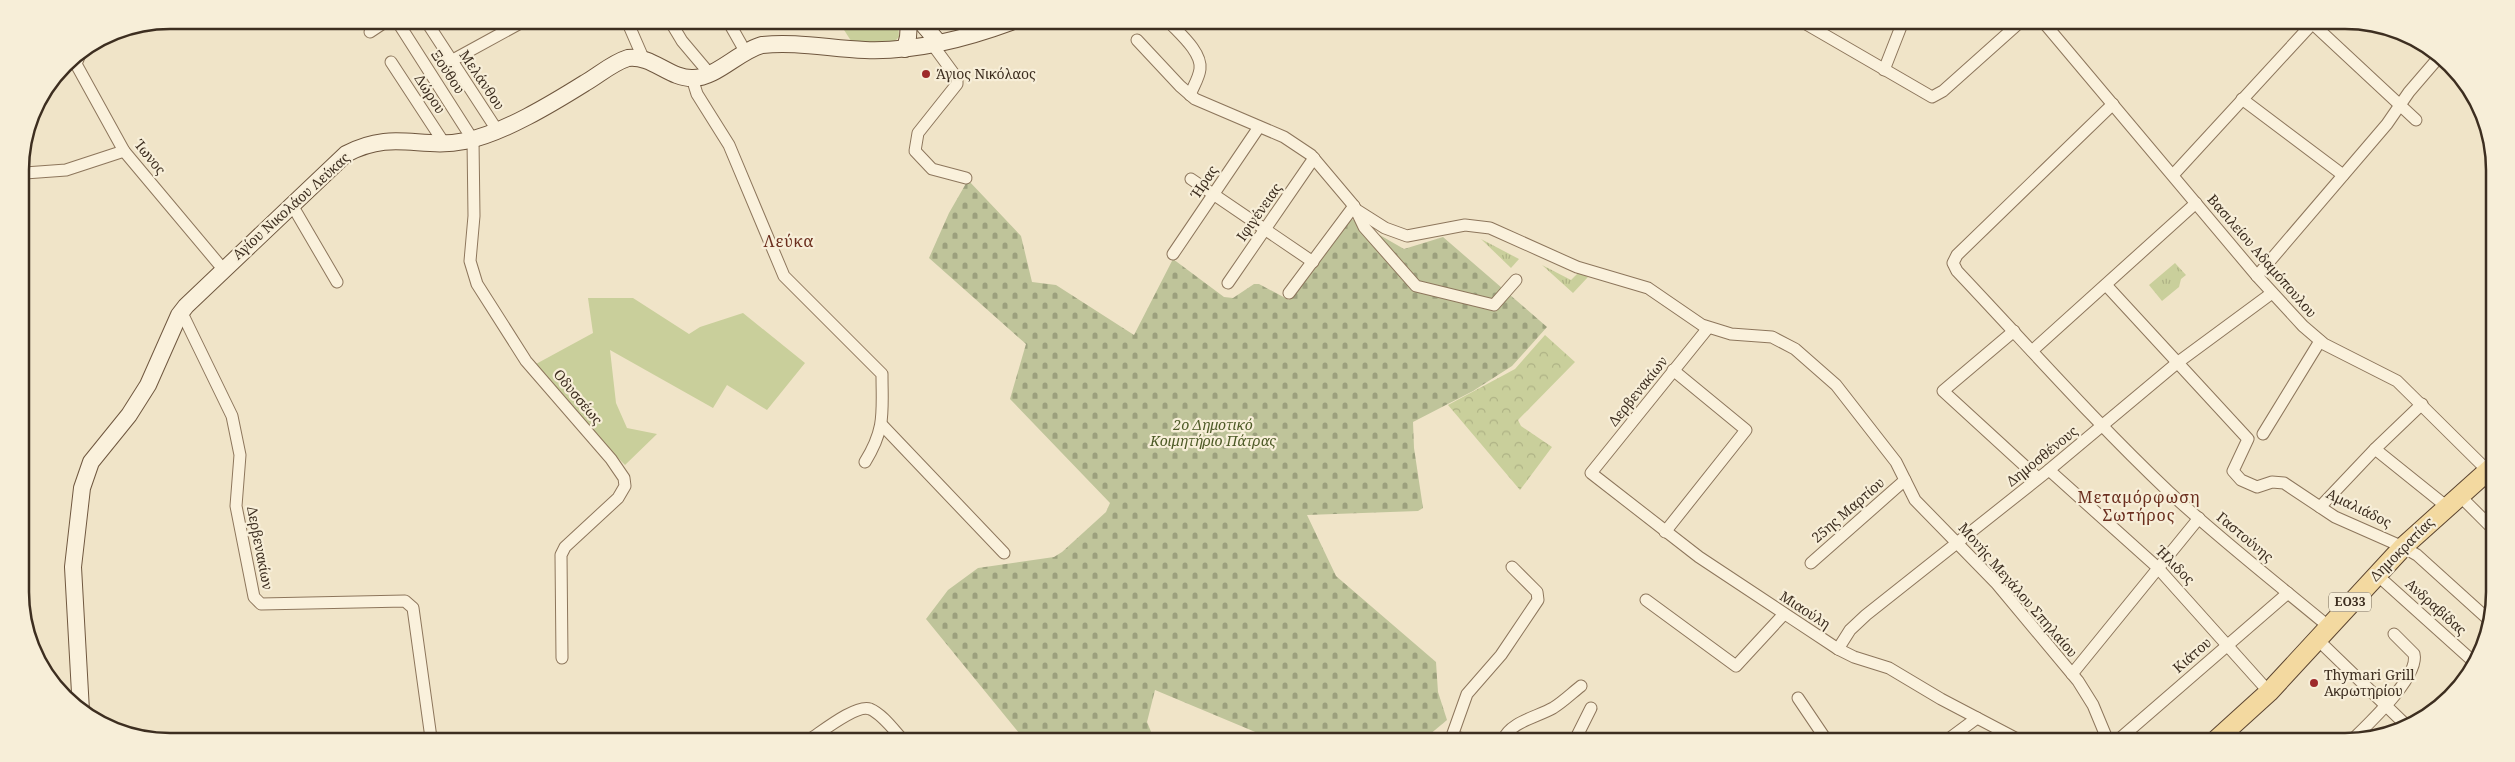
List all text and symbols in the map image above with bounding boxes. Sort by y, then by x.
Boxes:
street label: Ξούθου [427,46,470,97]
street label: Μελάνθου [455,46,509,113]
place label: Άγιος Νικόλαος [936,64,1036,83]
marker: Άγιος Νικόλαος [920,68,932,80]
street label: Δώρου [411,70,450,117]
street label: Ίωνος [130,134,171,178]
street label: Αγίου Νικολάου Λεύκας [228,148,354,263]
street label: Ήρας [1185,161,1222,203]
street label: Ιφιγένειας [1232,179,1286,245]
street label: Βασιλείου Αδαμόπουλου [2204,190,2321,321]
district label: Λεύκα [763,230,815,252]
street label: Δερβενακίων [1604,352,1672,429]
street label: Οδυσσέως [550,365,607,429]
park label: 2o Δημοτικό Κοιμητήριο Πάτρας [1149,415,1276,450]
street label: Δημοσθένους [2002,421,2081,490]
street label: 25ης Μαρτίου [1807,473,1888,547]
street label: Αμαλιάδος [2323,484,2395,532]
district label: Μεταμόρφωση Σωτήρος [2077,486,2201,526]
street label: Δερβενακίων [243,505,278,591]
street label: Γαστούνης [2213,507,2278,566]
street label: Δημοκρατίας [2365,512,2438,585]
street label: Μονής Μεγάλου Σπηλαίου [1955,518,2082,661]
street label: Ήλιδος [2151,540,2199,588]
street label: Ανδραβίδας [2402,574,2471,639]
street label: Μιαούλη [1776,586,1834,633]
road number: ΕΟ33 [2329,592,2371,612]
street label: Κιάτου [2168,633,2215,677]
place label: Thymari Grill Ακρωτηρίου [2324,665,2415,700]
marker: Thymari Grill Ακρωτηρίου [2308,677,2320,689]

